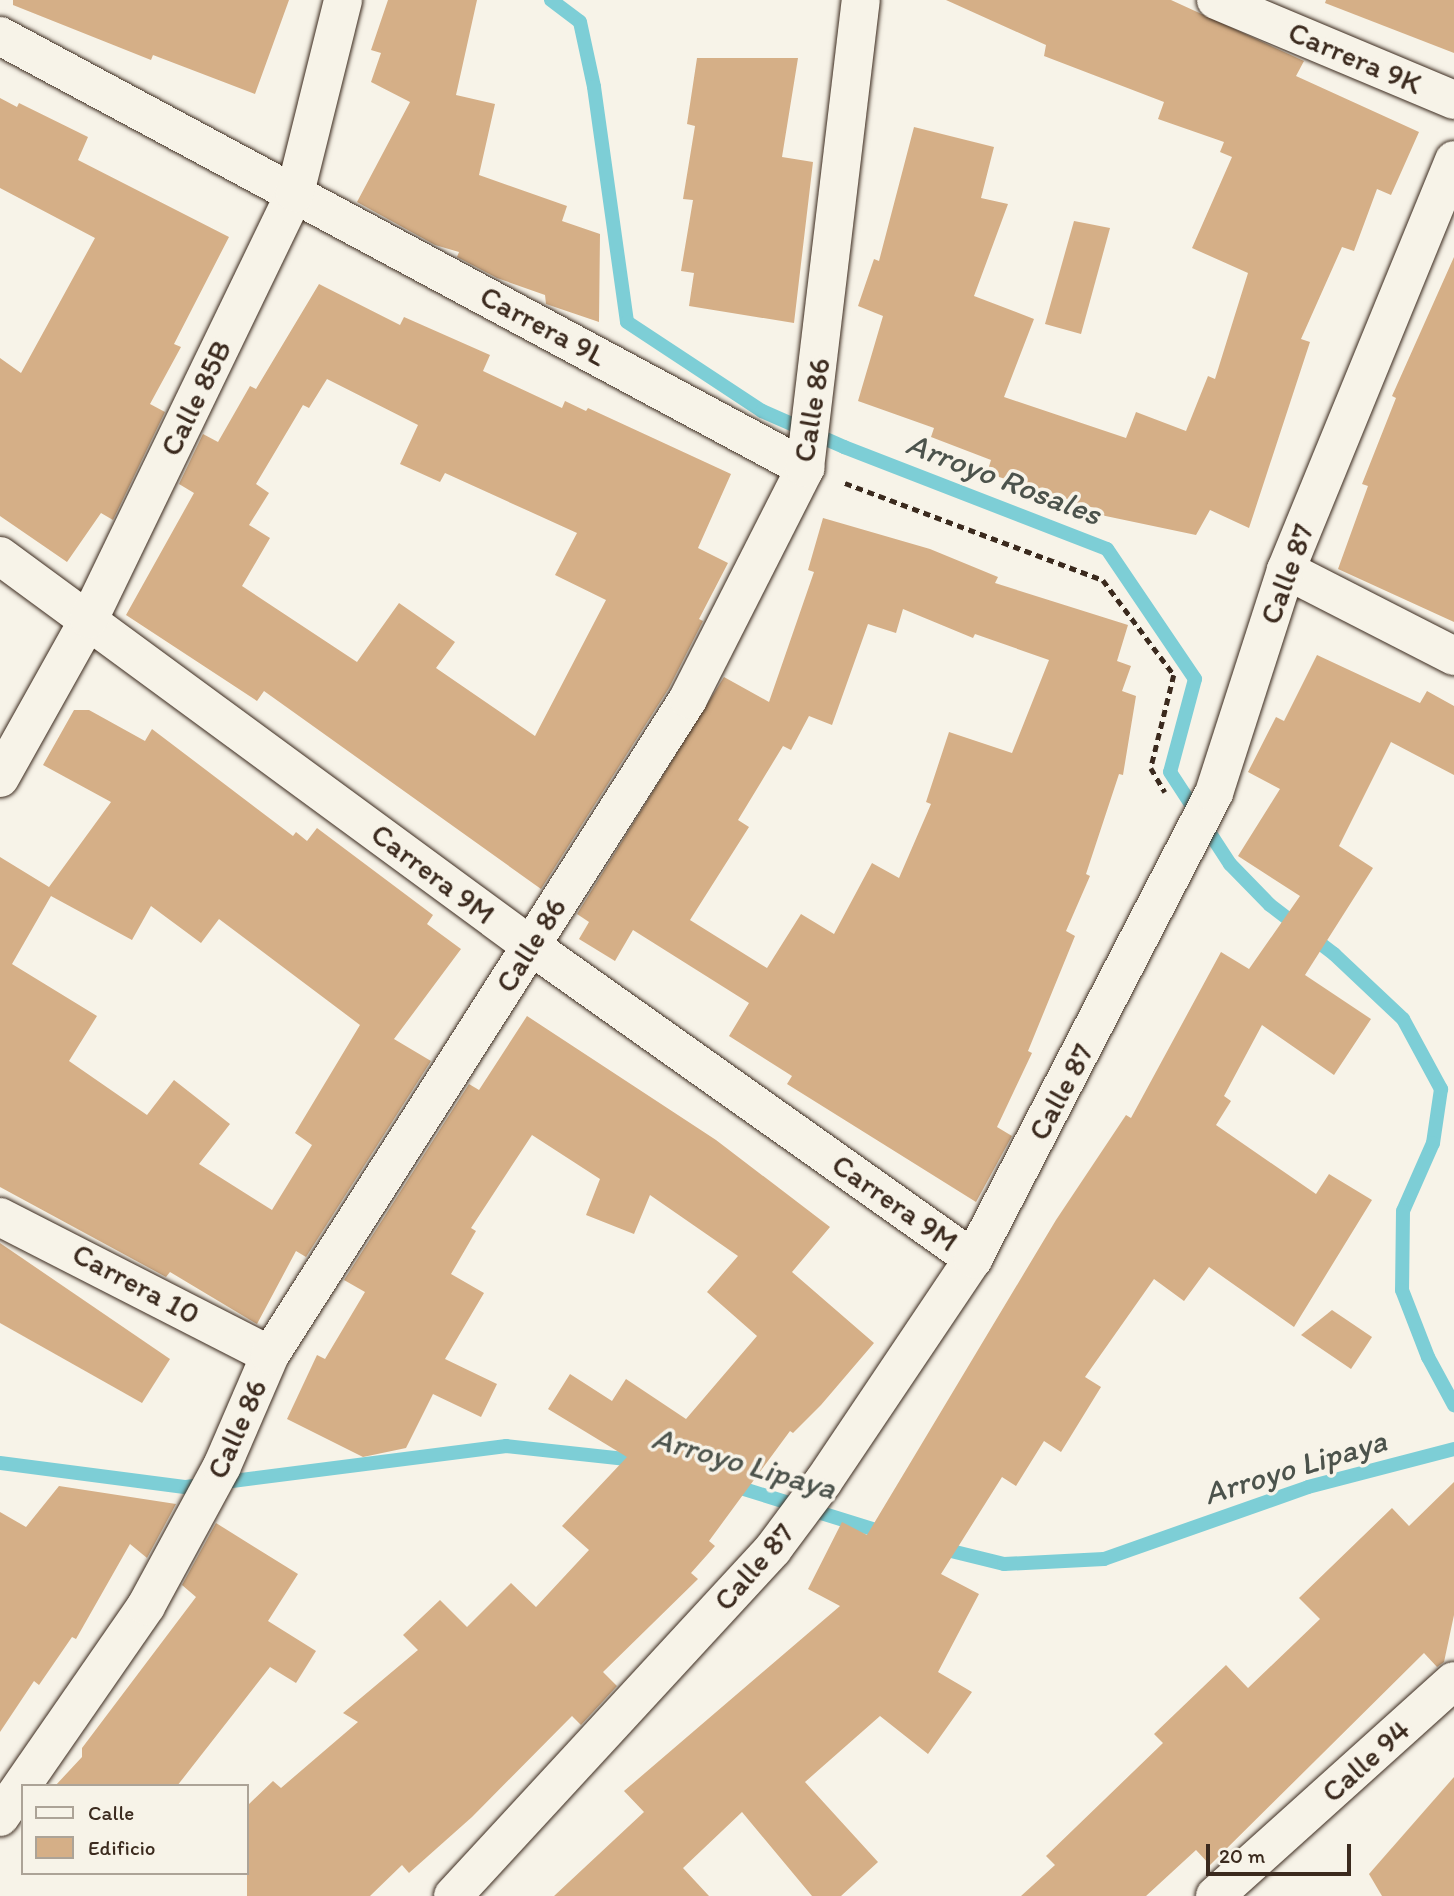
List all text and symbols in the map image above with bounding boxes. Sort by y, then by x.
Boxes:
street label: Carrera 9K [1283,14,1427,102]
street label: Carrera 9L [474,278,612,374]
street label: Calle 85B [153,334,239,462]
street label: Calle 86 [786,355,838,465]
water label: Arroyo Rosales [902,424,1106,534]
street label: Calle 87 [1252,519,1322,629]
street label: Carrera 9M [364,816,502,932]
street label: Calle 86 [488,891,574,999]
street label: Calle 87 [1021,1038,1101,1146]
street label: Carrera 9M [825,1146,965,1260]
street label: Carrera 10 [66,1235,206,1333]
street label: Calle 86 [199,1374,275,1484]
water label: Arroyo Lipaya [648,1419,840,1507]
water label: Arroyo Lipaya [1199,1421,1391,1513]
street label: Calle 87 [706,1516,802,1618]
street label: Calle 94 [1314,1712,1418,1810]
legend [21,1784,248,1875]
text: Calle [88,1800,134,1825]
scale bar [1209,1829,1354,1873]
text: Edificio [88,1835,156,1860]
text: 20 m [1219,1843,1265,1868]

